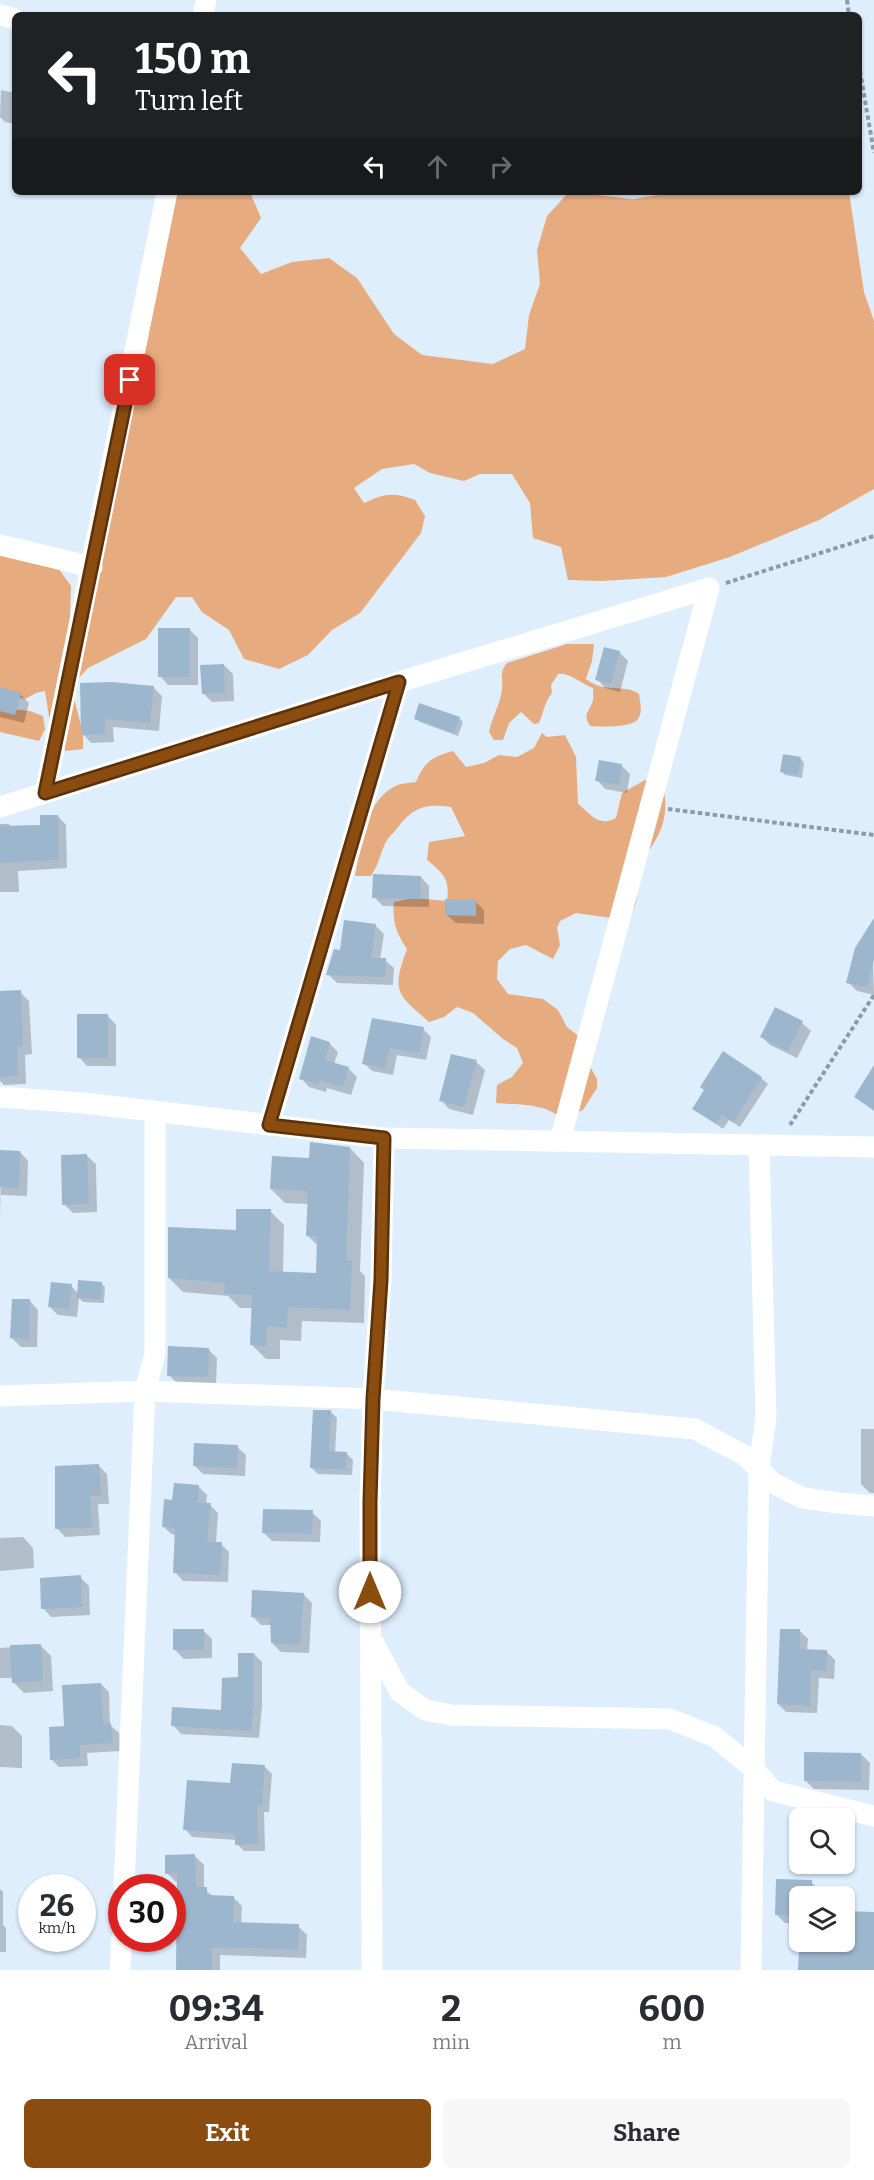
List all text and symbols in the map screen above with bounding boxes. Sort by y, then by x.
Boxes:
text: 150 m [135,34,250,84]
icon: left [36,36,114,114]
text: Turn left [135,85,243,117]
icon: left [358,150,391,183]
icon: ahead [421,150,454,183]
icon: right [484,150,517,183]
pin [104,354,155,405]
icon: arrive [113,363,146,396]
position arrow [338,1560,402,1624]
map controls [789,1808,855,1952]
button: search [789,1808,855,1874]
speed limit sign: 30 [108,1874,186,1952]
button: layers [789,1886,855,1952]
text: 26 [40,1888,74,1924]
text: km/h [38,1919,76,1937]
text: 09:34 [169,1987,264,2031]
text: 2 [441,1987,461,2031]
text: 600 [638,1987,705,2031]
text: Arrival [184,2030,248,2054]
text: min [432,2030,470,2054]
text: m [662,2030,681,2054]
button: Exit [24,2099,431,2168]
button: Share [443,2099,850,2168]

